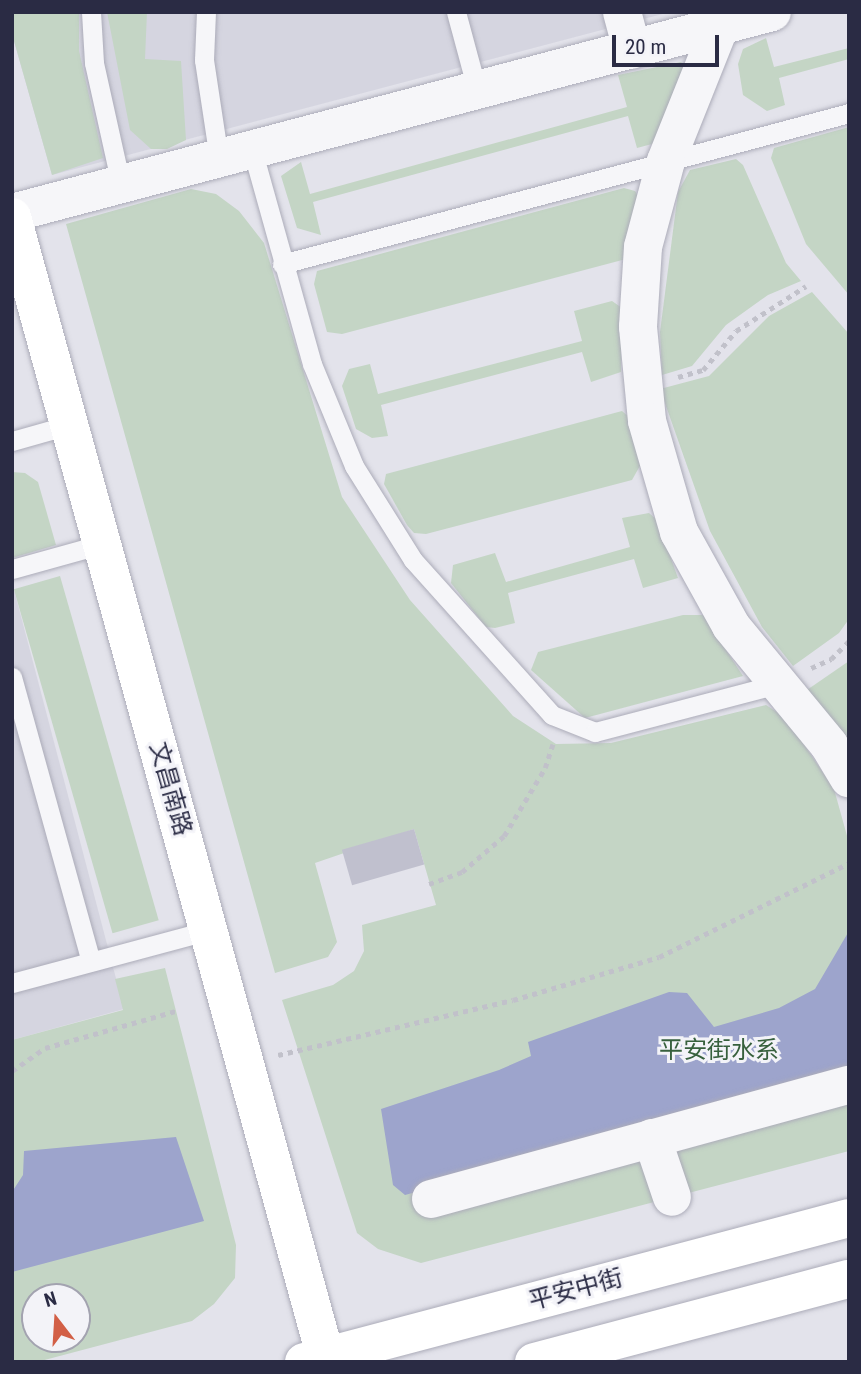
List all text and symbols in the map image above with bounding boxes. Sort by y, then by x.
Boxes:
scale bar [616,21,723,65]
text: 20 m [625,35,666,59]
street label: 文昌南路 [143,739,197,839]
park label: 平安街水系 [659,1037,779,1065]
street label: 平安中街 [526,1264,626,1316]
north arrow [21,1283,91,1353]
text: N [41,1287,59,1312]

